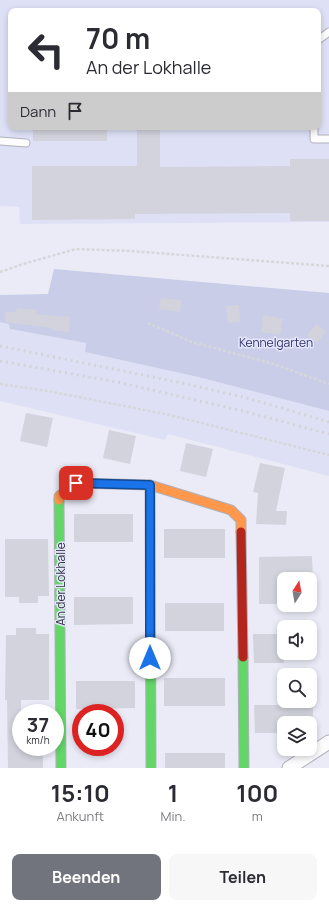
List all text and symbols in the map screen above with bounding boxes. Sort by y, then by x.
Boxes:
text: 70 m [86,19,150,57]
icon: left [20,24,72,76]
text: An der Lokhalle [86,55,211,79]
icon: arrive [64,100,86,122]
text: Dann [20,101,56,122]
park label: Kennelgarten [239,334,313,351]
pin [59,466,93,500]
icon: arrive [65,472,87,494]
street label: An der Lokhalle [52,542,69,626]
north arrow [277,572,317,612]
map controls [277,572,317,756]
button: sound [277,620,317,660]
position arrow [129,637,171,679]
button: search [277,668,317,708]
speed limit sign: 40 [72,704,124,756]
text: 37 [27,711,49,738]
button: layers [277,716,317,756]
text: km/h [26,733,50,747]
text: 15:10 [51,776,110,809]
text: 1 [168,776,178,809]
text: 100 [236,776,278,809]
text: Ankunft [56,807,104,825]
text: Min. [160,807,185,825]
text: m [252,807,263,825]
button: Beenden [12,854,161,900]
button: Teilen [169,854,317,900]

